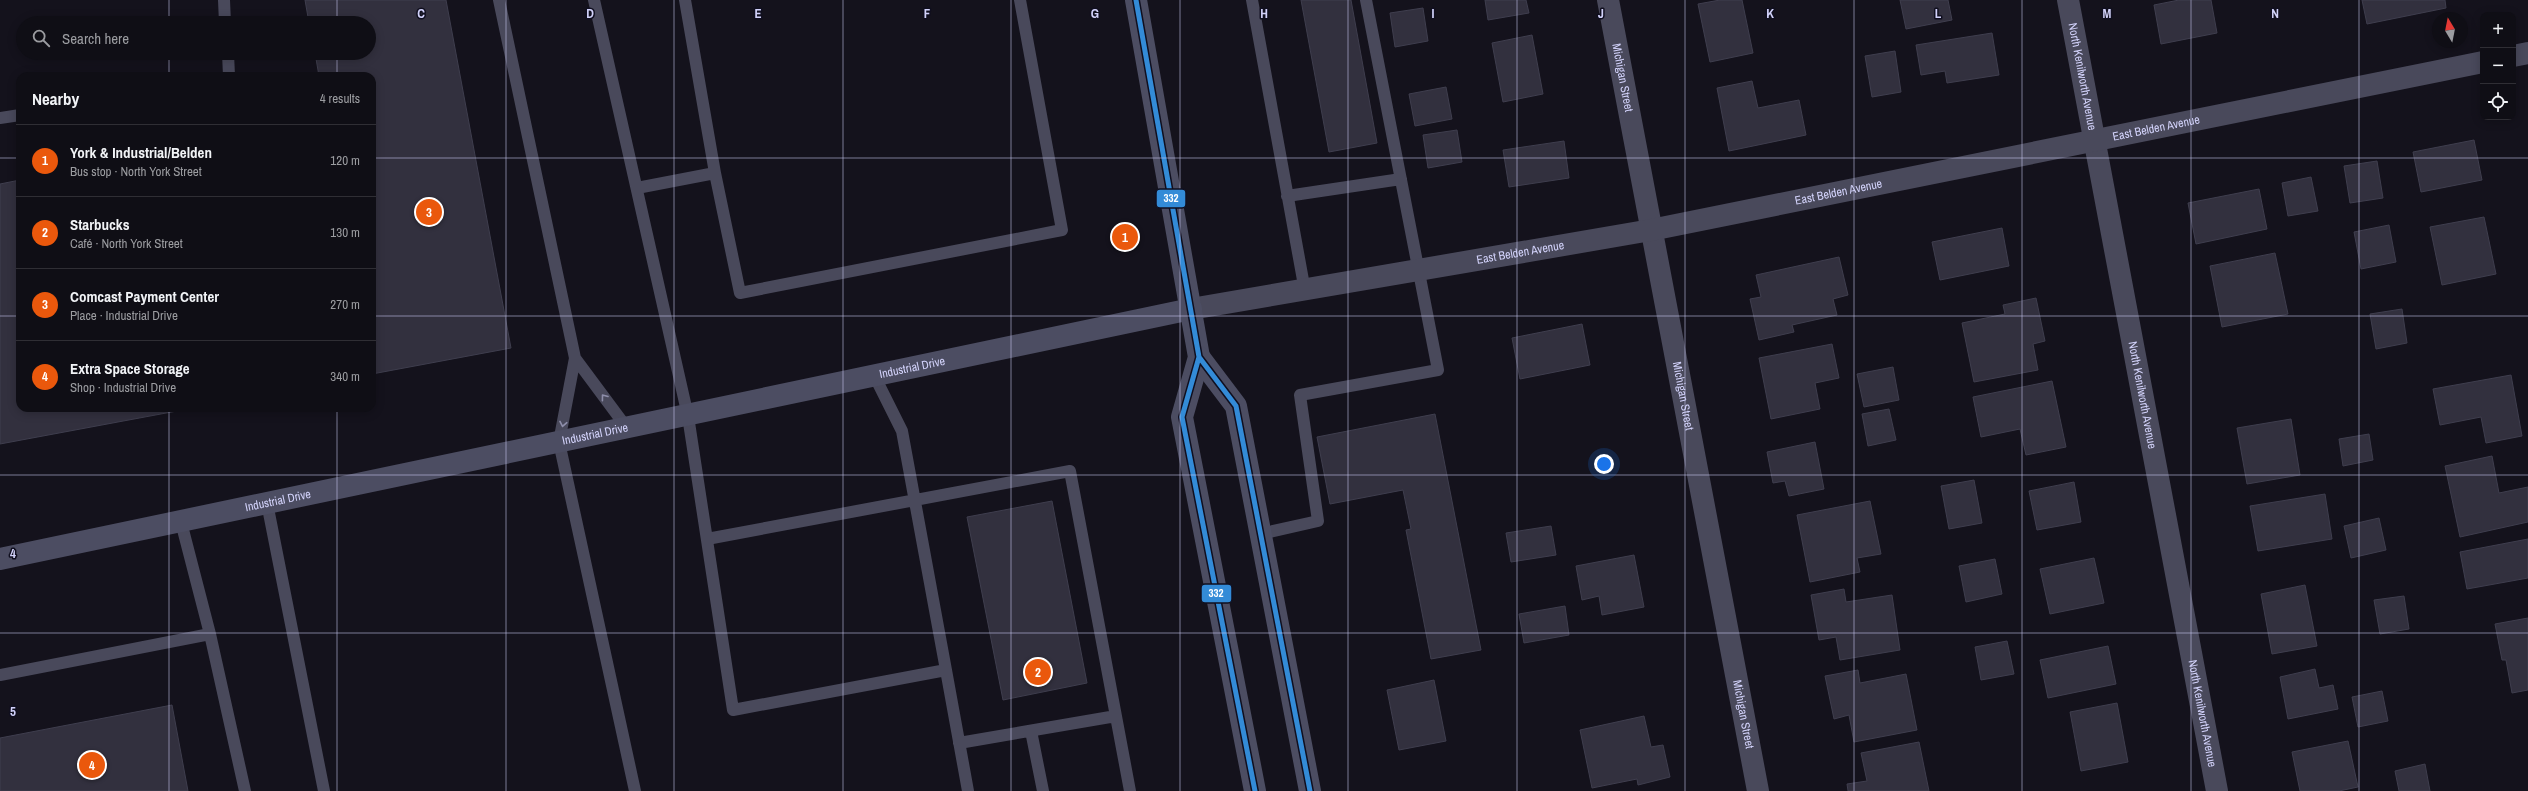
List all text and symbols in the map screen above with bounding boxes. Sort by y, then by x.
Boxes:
text: C [417,5,425,22]
text: D [586,5,594,22]
text: E [754,5,762,22]
text: F [924,5,931,22]
text: G [1091,5,1099,22]
text: H [1260,5,1268,22]
text: I [1432,5,1435,22]
text: J [1598,5,1604,22]
text: K [1766,5,1774,22]
text: L [1935,5,1942,22]
text: M [2103,5,2112,22]
text: N [2271,5,2279,22]
north arrow [2432,12,2468,48]
map controls [2480,12,2516,120]
button: + [2480,12,2516,48]
search box [16,16,376,60]
street label: North Kenilworth Avenue [2064,22,2100,132]
icon: search [30,27,52,49]
text: Search here [62,28,129,49]
street label: Michigan Street [1608,42,1637,114]
button: − [2480,48,2516,84]
button: locate [2480,84,2516,120]
text: Nearby [32,87,79,110]
text: 4 results [320,90,360,107]
street label: East Belden Avenue [2111,111,2201,145]
text: York & Industrial/Belden [70,142,212,163]
text: 1 [42,152,48,169]
text: 120 m [330,152,360,169]
text: Bus stop · North York Street [70,163,202,180]
street label: East Belden Avenue [1793,176,1884,209]
line badge: 332 [1156,189,1186,208]
text: 332 [1163,191,1179,205]
pin: 3 [416,197,442,227]
text: Starbucks [70,214,129,235]
pin: 1 [1112,222,1138,252]
text: 2 [42,224,48,241]
text: 130 m [330,224,360,241]
text: Café · North York Street [70,235,183,252]
street label: East Belden Avenue [1475,237,1565,268]
text: Comcast Payment Center [70,286,219,307]
text: 3 [42,296,48,313]
text: 270 m [330,296,360,313]
text: Place · Industrial Drive [70,307,178,324]
street label: North Kenilworth Avenue [2124,340,2160,450]
street label: Industrial Drive [878,353,946,382]
text: Extra Space Storage [70,358,190,379]
street label: Michigan Street [1669,360,1697,432]
text: 4 [42,368,48,385]
text: 340 m [330,368,360,385]
text: Shop · Industrial Drive [70,379,176,396]
one-way arrow [602,394,609,401]
street label: Industrial Drive [561,419,629,449]
one-way arrow [559,421,567,427]
your location [1594,454,1614,474]
street label: Industrial Drive [244,486,312,515]
text: 4 [10,545,16,562]
line badge: 332 [1201,584,1232,603]
text: 332 [1208,586,1224,600]
pin: 2 [1025,657,1051,687]
street label: North Kenilworth Avenue [2184,658,2220,768]
street label: Michigan Street [1729,679,1758,750]
text: 5 [10,703,16,720]
pin: 4 [79,750,105,780]

